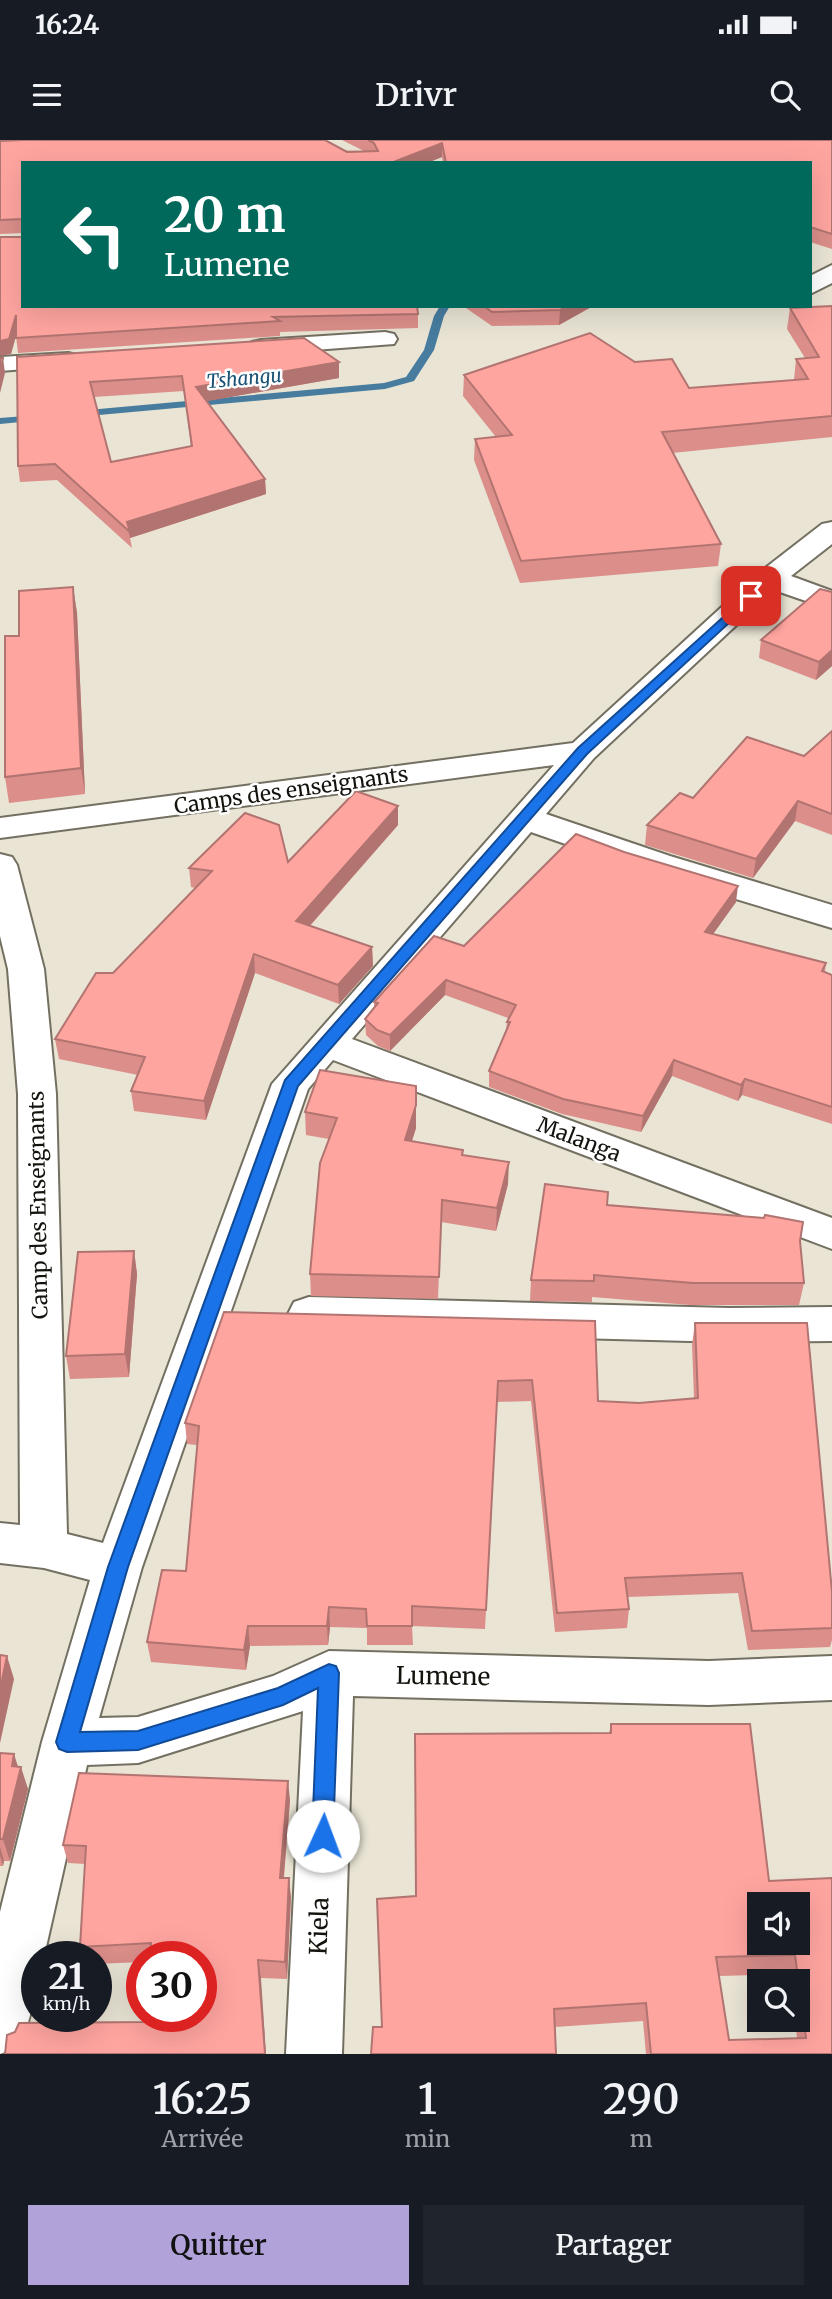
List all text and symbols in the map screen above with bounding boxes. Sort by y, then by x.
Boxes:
text: 16:24 [35,8,99,41]
text: Drivr [375,75,457,115]
icon: menu [28,76,66,114]
icon: search [766,76,804,114]
text: 20 m [164,184,285,245]
icon: left [49,189,140,280]
text: Lumene [164,245,290,285]
water label: Tshangu [205,363,283,393]
pin [721,566,781,626]
icon: arrive [732,577,770,615]
street label: Camps des enseignants [172,760,410,820]
street label: Camp des Enseignants [23,1091,53,1319]
street label: Malanga [533,1111,625,1167]
street label: Lumene [396,1660,490,1692]
position arrow [286,1799,360,1873]
map controls [747,1892,810,2032]
button: sound [747,1892,810,1955]
street label: Kiela [303,1896,336,1955]
speed limit sign: 30 [126,1941,217,2032]
text: 21 [49,1955,84,1999]
button: search [747,1969,810,2032]
text: km/h [43,1992,90,2015]
text: 16:25 [152,2073,252,2125]
text: 1 [418,2073,437,2125]
text: 290 [603,2073,680,2125]
text: Arrivée [162,2124,243,2153]
text: min [405,2124,450,2153]
text: m [630,2124,653,2153]
button: Quitter [28,2205,409,2285]
button: Partager [423,2205,804,2285]

